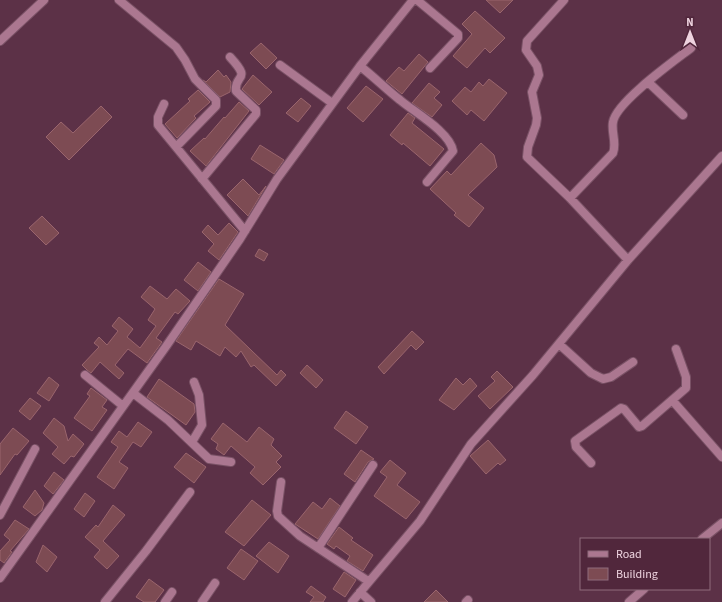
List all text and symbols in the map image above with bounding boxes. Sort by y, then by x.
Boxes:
north arrow [670,12,710,52]
text: N [686,15,694,30]
legend [580,538,710,590]
text: Road [616,546,642,563]
text: Building [616,566,658,583]

